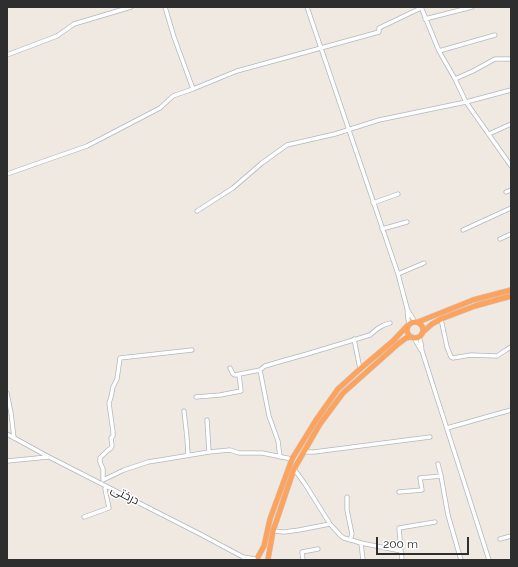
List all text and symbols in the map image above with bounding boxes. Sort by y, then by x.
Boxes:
street label: درختی [108,482,142,508]
scale bar [378,529,471,555]
text: 200 m [383,537,418,551]

